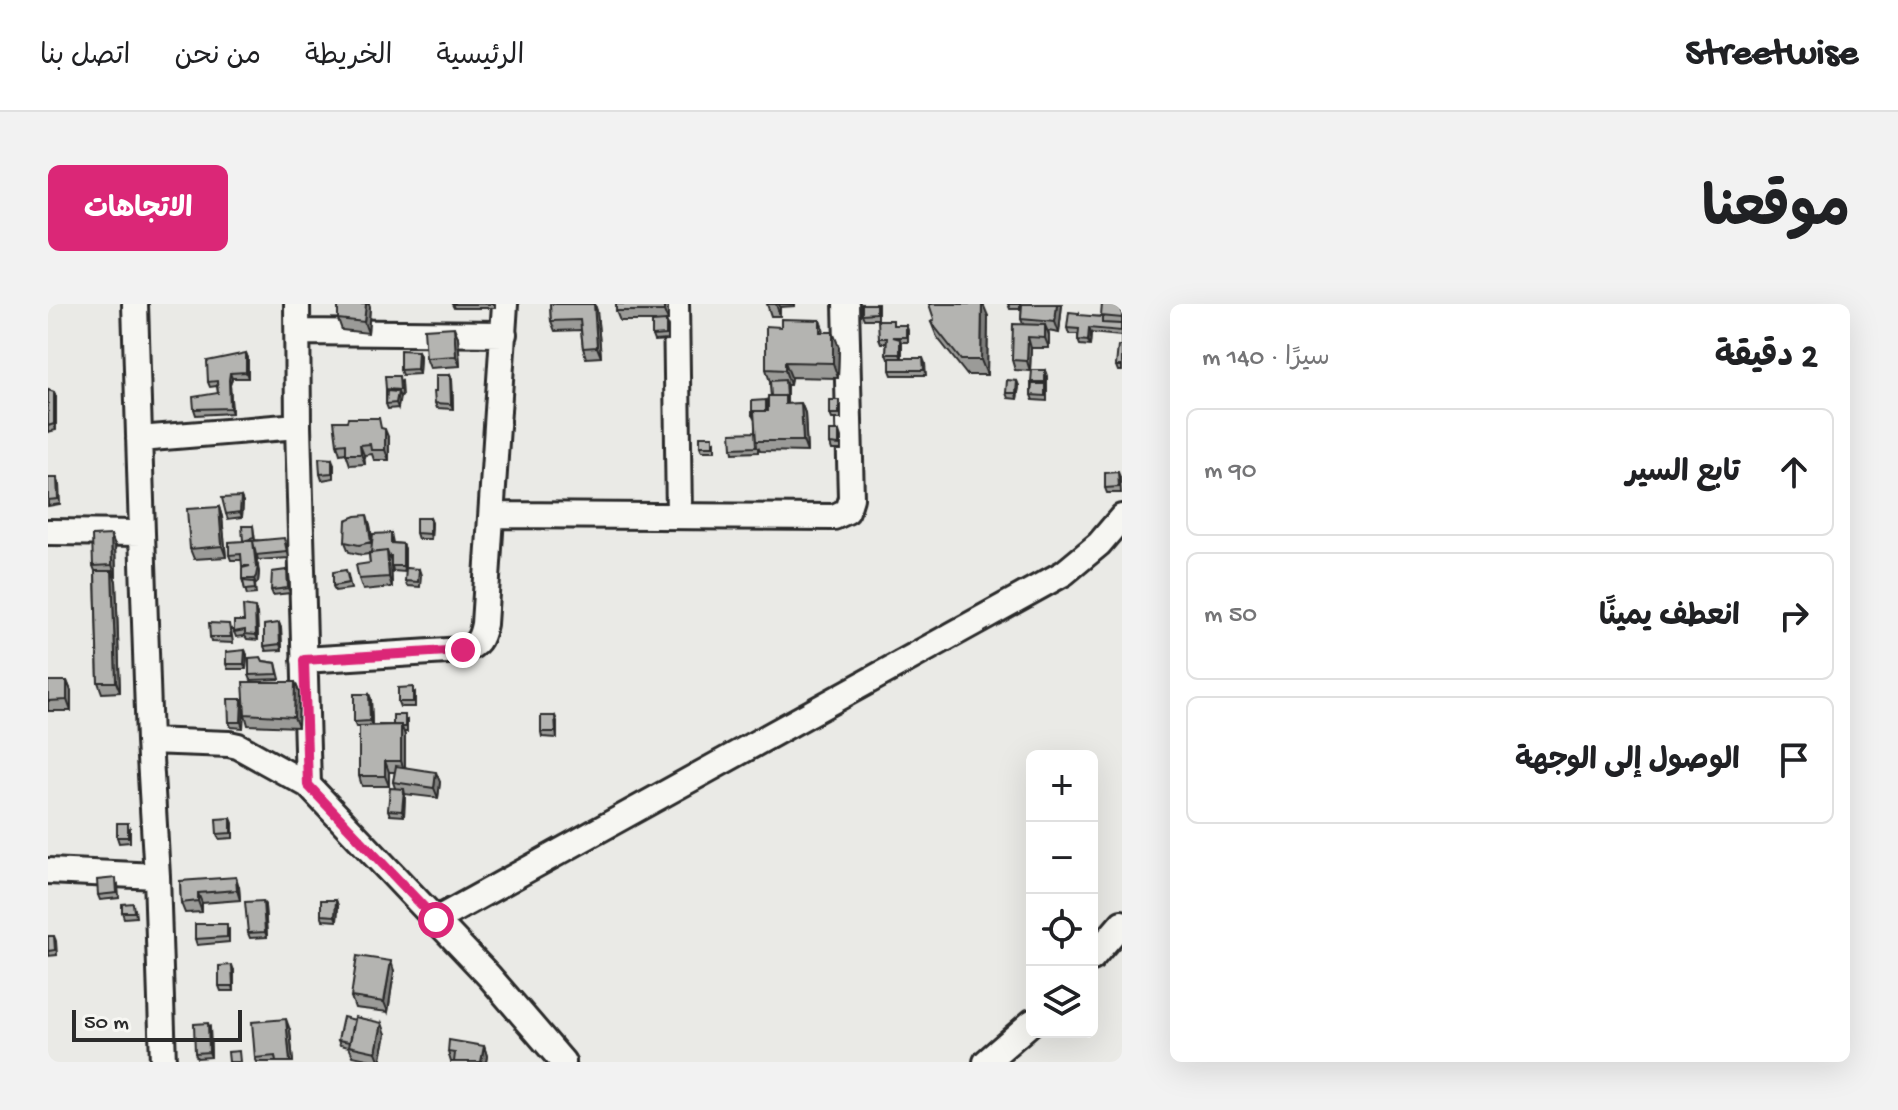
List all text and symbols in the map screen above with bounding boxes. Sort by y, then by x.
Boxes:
text: Streetwise [1685,33,1858,77]
text: اتصل بنا [40,41,130,74]
text: من نحن [174,41,261,74]
text: الخريطة [305,41,392,74]
text: الرئيسية [436,41,524,74]
button: الاتجاهات [48,165,228,251]
text: موقعنا [1702,181,1850,247]
text: 2 دقيقة [1715,339,1818,379]
text: سيرًا · 140 m [1202,344,1330,375]
icon: ahead [1772,450,1816,494]
text: 90 m [1204,457,1256,488]
text: تابع السير [1626,457,1740,492]
icon: right [1772,594,1816,638]
text: 50 m [1204,601,1257,632]
text: انعطف يمينًا [1599,601,1740,636]
route end [445,632,481,668]
icon: arrive [1772,738,1816,782]
text: الوصول إلى الوجهة [1515,745,1740,780]
map controls [1026,750,1098,1038]
button: + [1026,750,1098,822]
button: − [1026,822,1098,894]
button: locate [1026,894,1098,966]
route start [418,902,454,938]
button: layers [1026,966,1098,1038]
scale bar [72,1006,242,1042]
text: 50 m [84,1011,129,1037]

